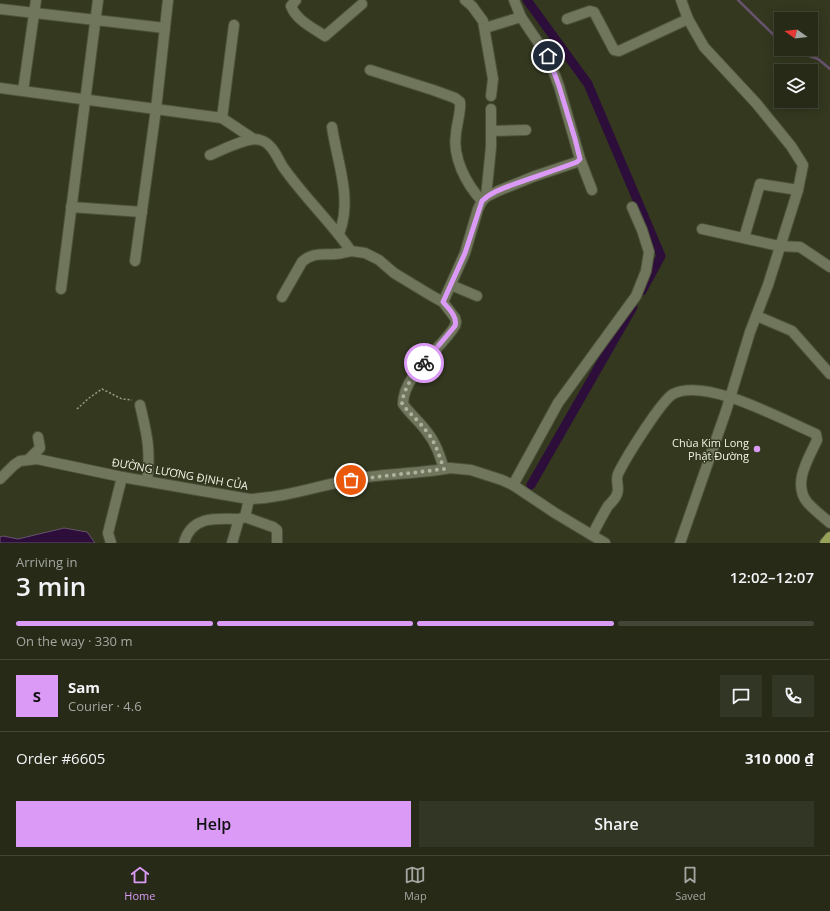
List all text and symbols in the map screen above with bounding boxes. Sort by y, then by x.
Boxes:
north arrow [774,12,818,56]
map controls [774,12,818,108]
pin [531,39,565,73]
icon: home [537,45,559,67]
button: layers [774,64,818,108]
courier [404,343,444,383]
icon: bike [413,352,435,374]
place label: Chùa Kim Long Phật Đường [672,435,749,463]
marker: Chùa Kim Long Phật Đường [752,444,762,454]
street label: ĐƯỜNG LƯƠNG ĐỊNH CỦA [111,454,250,493]
pin [334,463,368,497]
icon: bag [340,469,362,491]
text: Arriving in [16,553,78,571]
text: 12:02–12:07 [730,567,814,587]
text: 3 min [16,568,86,604]
text: On the way · 330 m [16,632,132,650]
button: chat [720,675,762,717]
button: phone [772,675,814,717]
text: Sam [68,677,100,697]
text: S [33,686,41,706]
text: Courier · 4.6 [68,697,142,715]
text: Order #6605 [16,748,105,768]
text: 310 000 ₫ [745,748,814,768]
button: Help [16,801,411,847]
button: Share [419,801,814,847]
tab: Home [124,864,155,903]
tab: Map [404,864,427,903]
tab: Saved [675,864,706,903]

